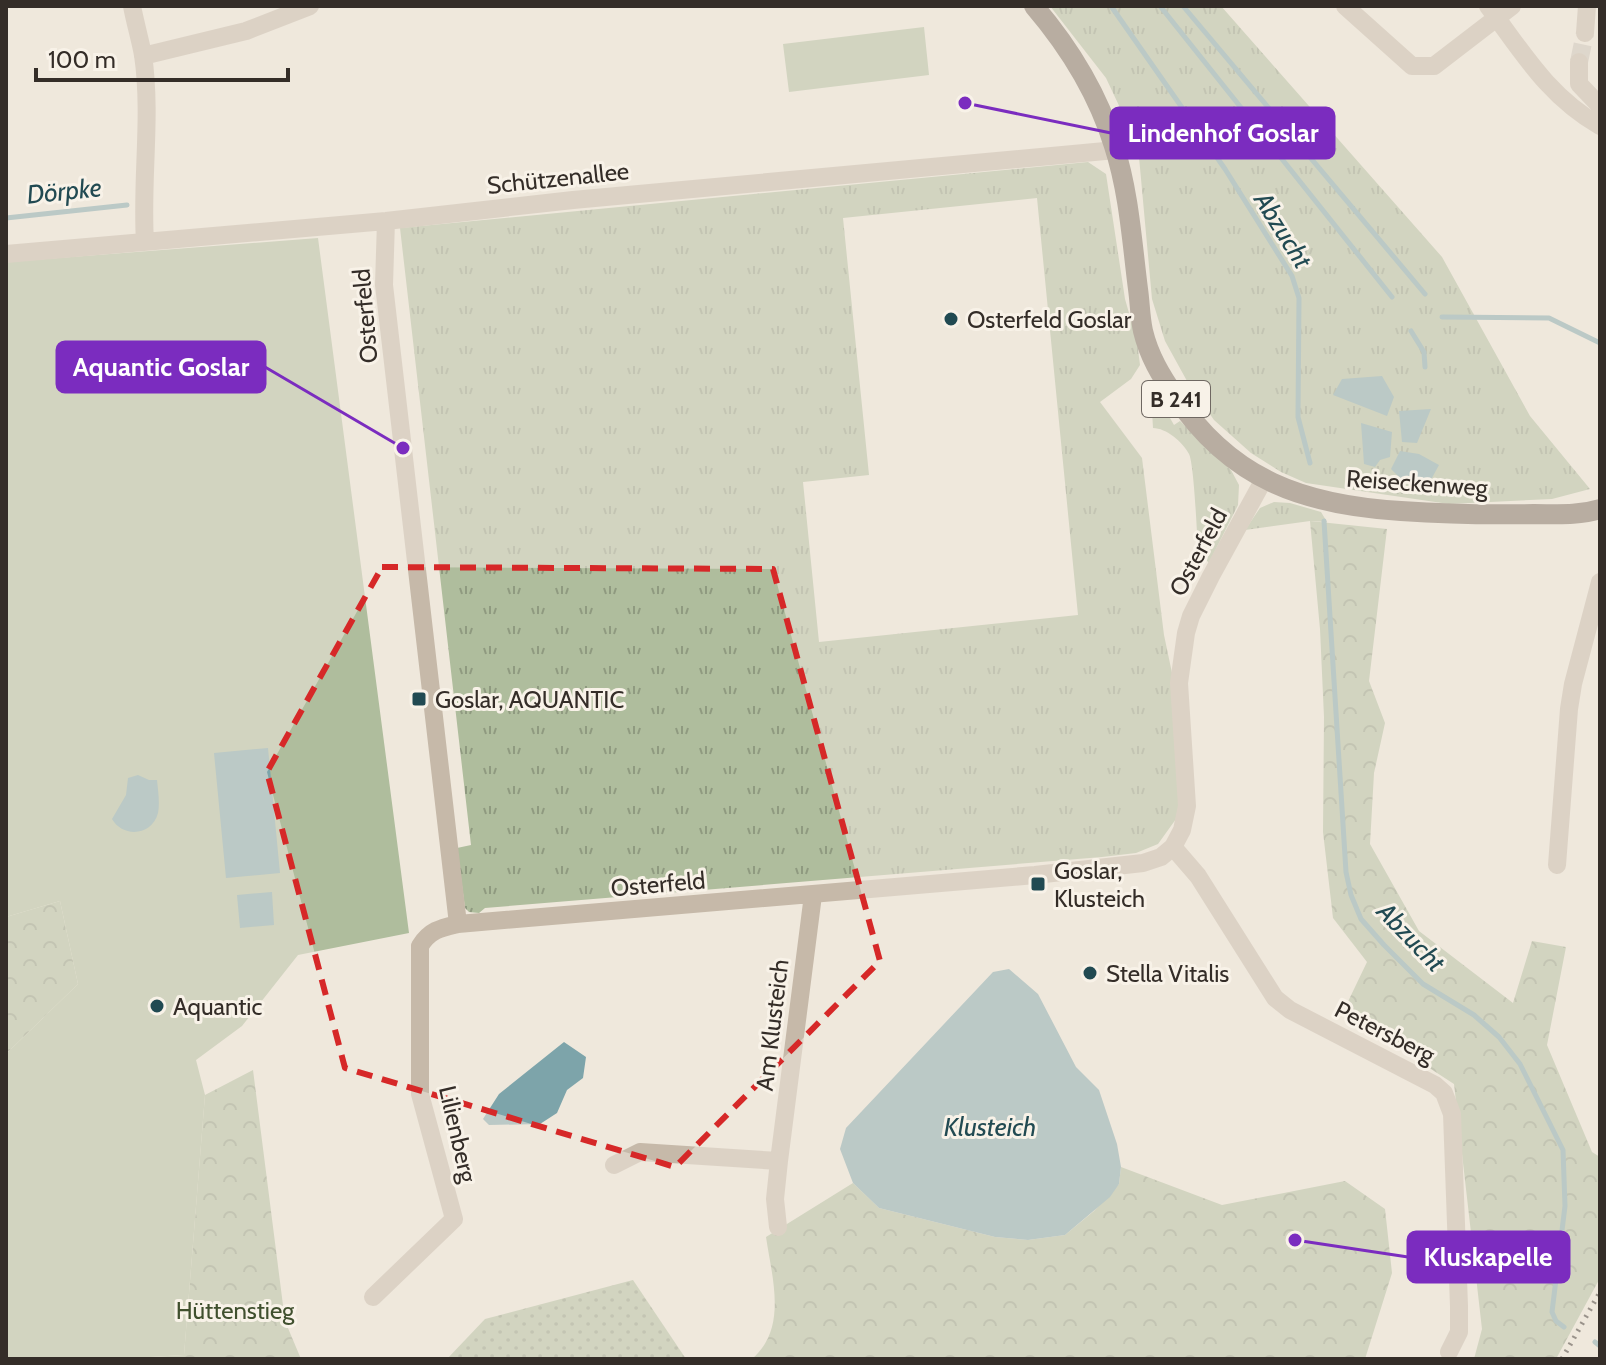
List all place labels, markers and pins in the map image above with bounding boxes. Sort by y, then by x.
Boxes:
callout: Lindenhof Goslar [1111,108,1334,158]
place label: Osterfeld Goslar [967,305,1132,334]
marker: Osterfeld Goslar [942,310,960,328]
callout: Aquantic Goslar [57,342,265,392]
place label: Goslar, AQUANTIC [435,685,624,714]
marker: Goslar, AQUANTIC [410,690,428,708]
place label: Goslar, Klusteich [1054,856,1145,913]
marker: Goslar, Klusteich [1029,875,1047,893]
place label: Stella Vitalis [1106,959,1229,988]
marker: Stella Vitalis [1081,964,1099,982]
place label: Aquantic [173,992,262,1021]
marker: Aquantic [148,997,166,1015]
callout: Kluskapelle [1408,1232,1569,1282]

